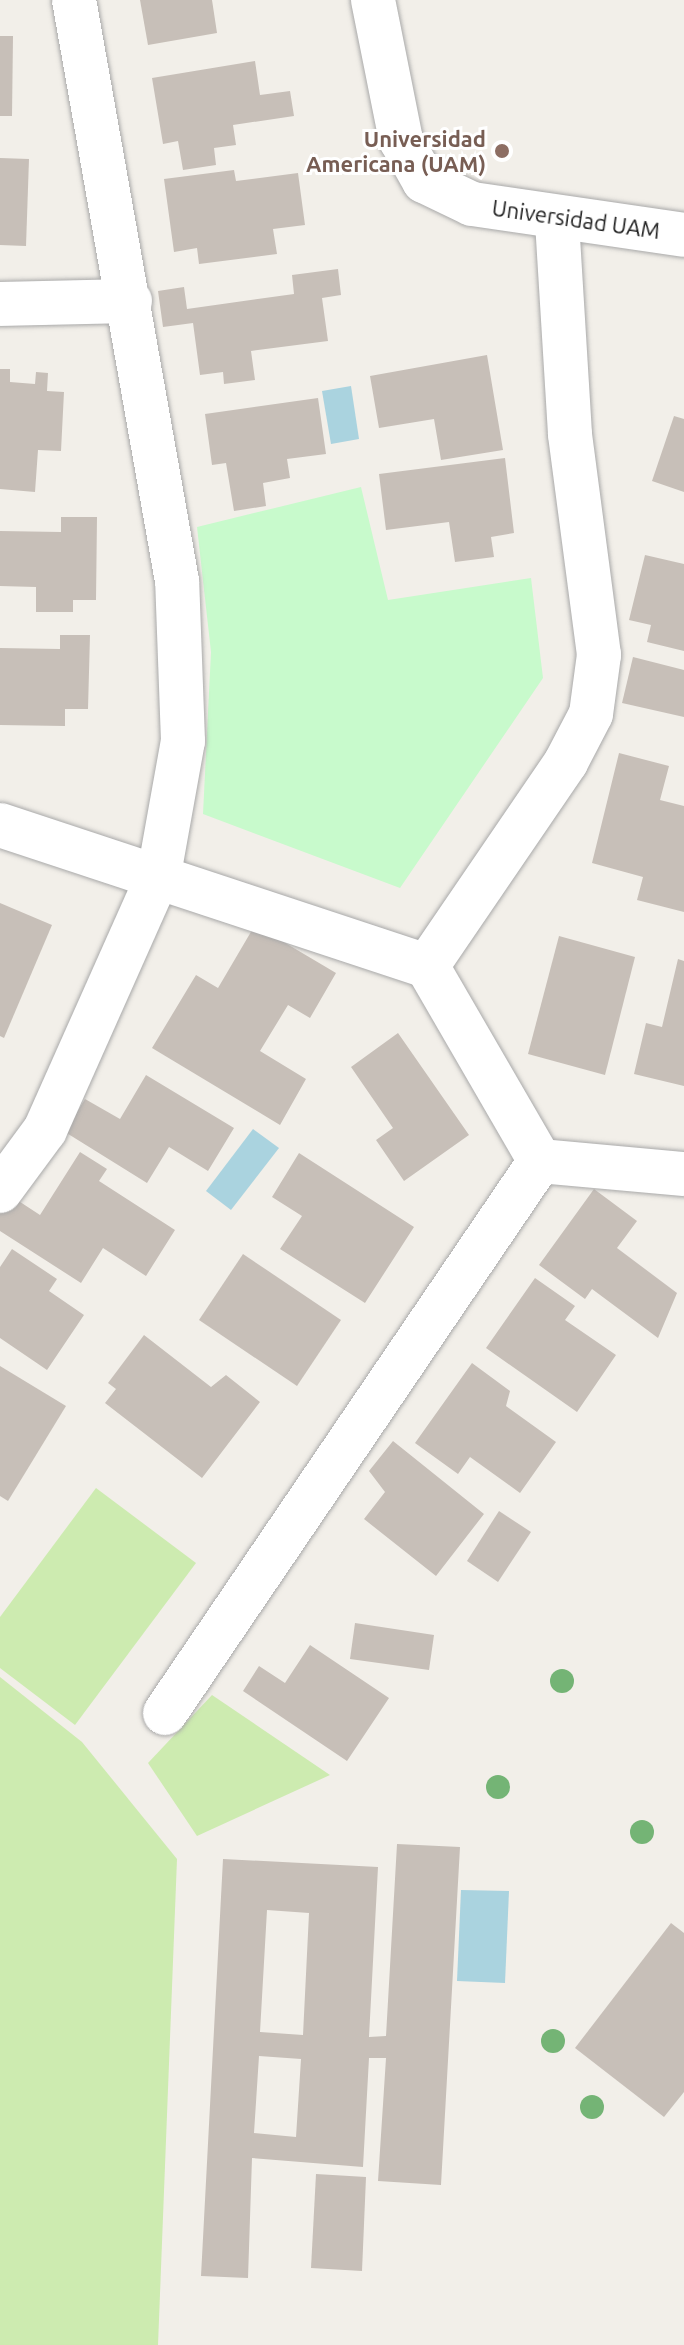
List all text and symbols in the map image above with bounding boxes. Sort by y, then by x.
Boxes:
place label: Universidad Americana (UAM) [306,125,486,176]
marker: Universidad Americana (UAM) [493,142,511,160]
street label: Universidad UAM [490,194,662,244]

